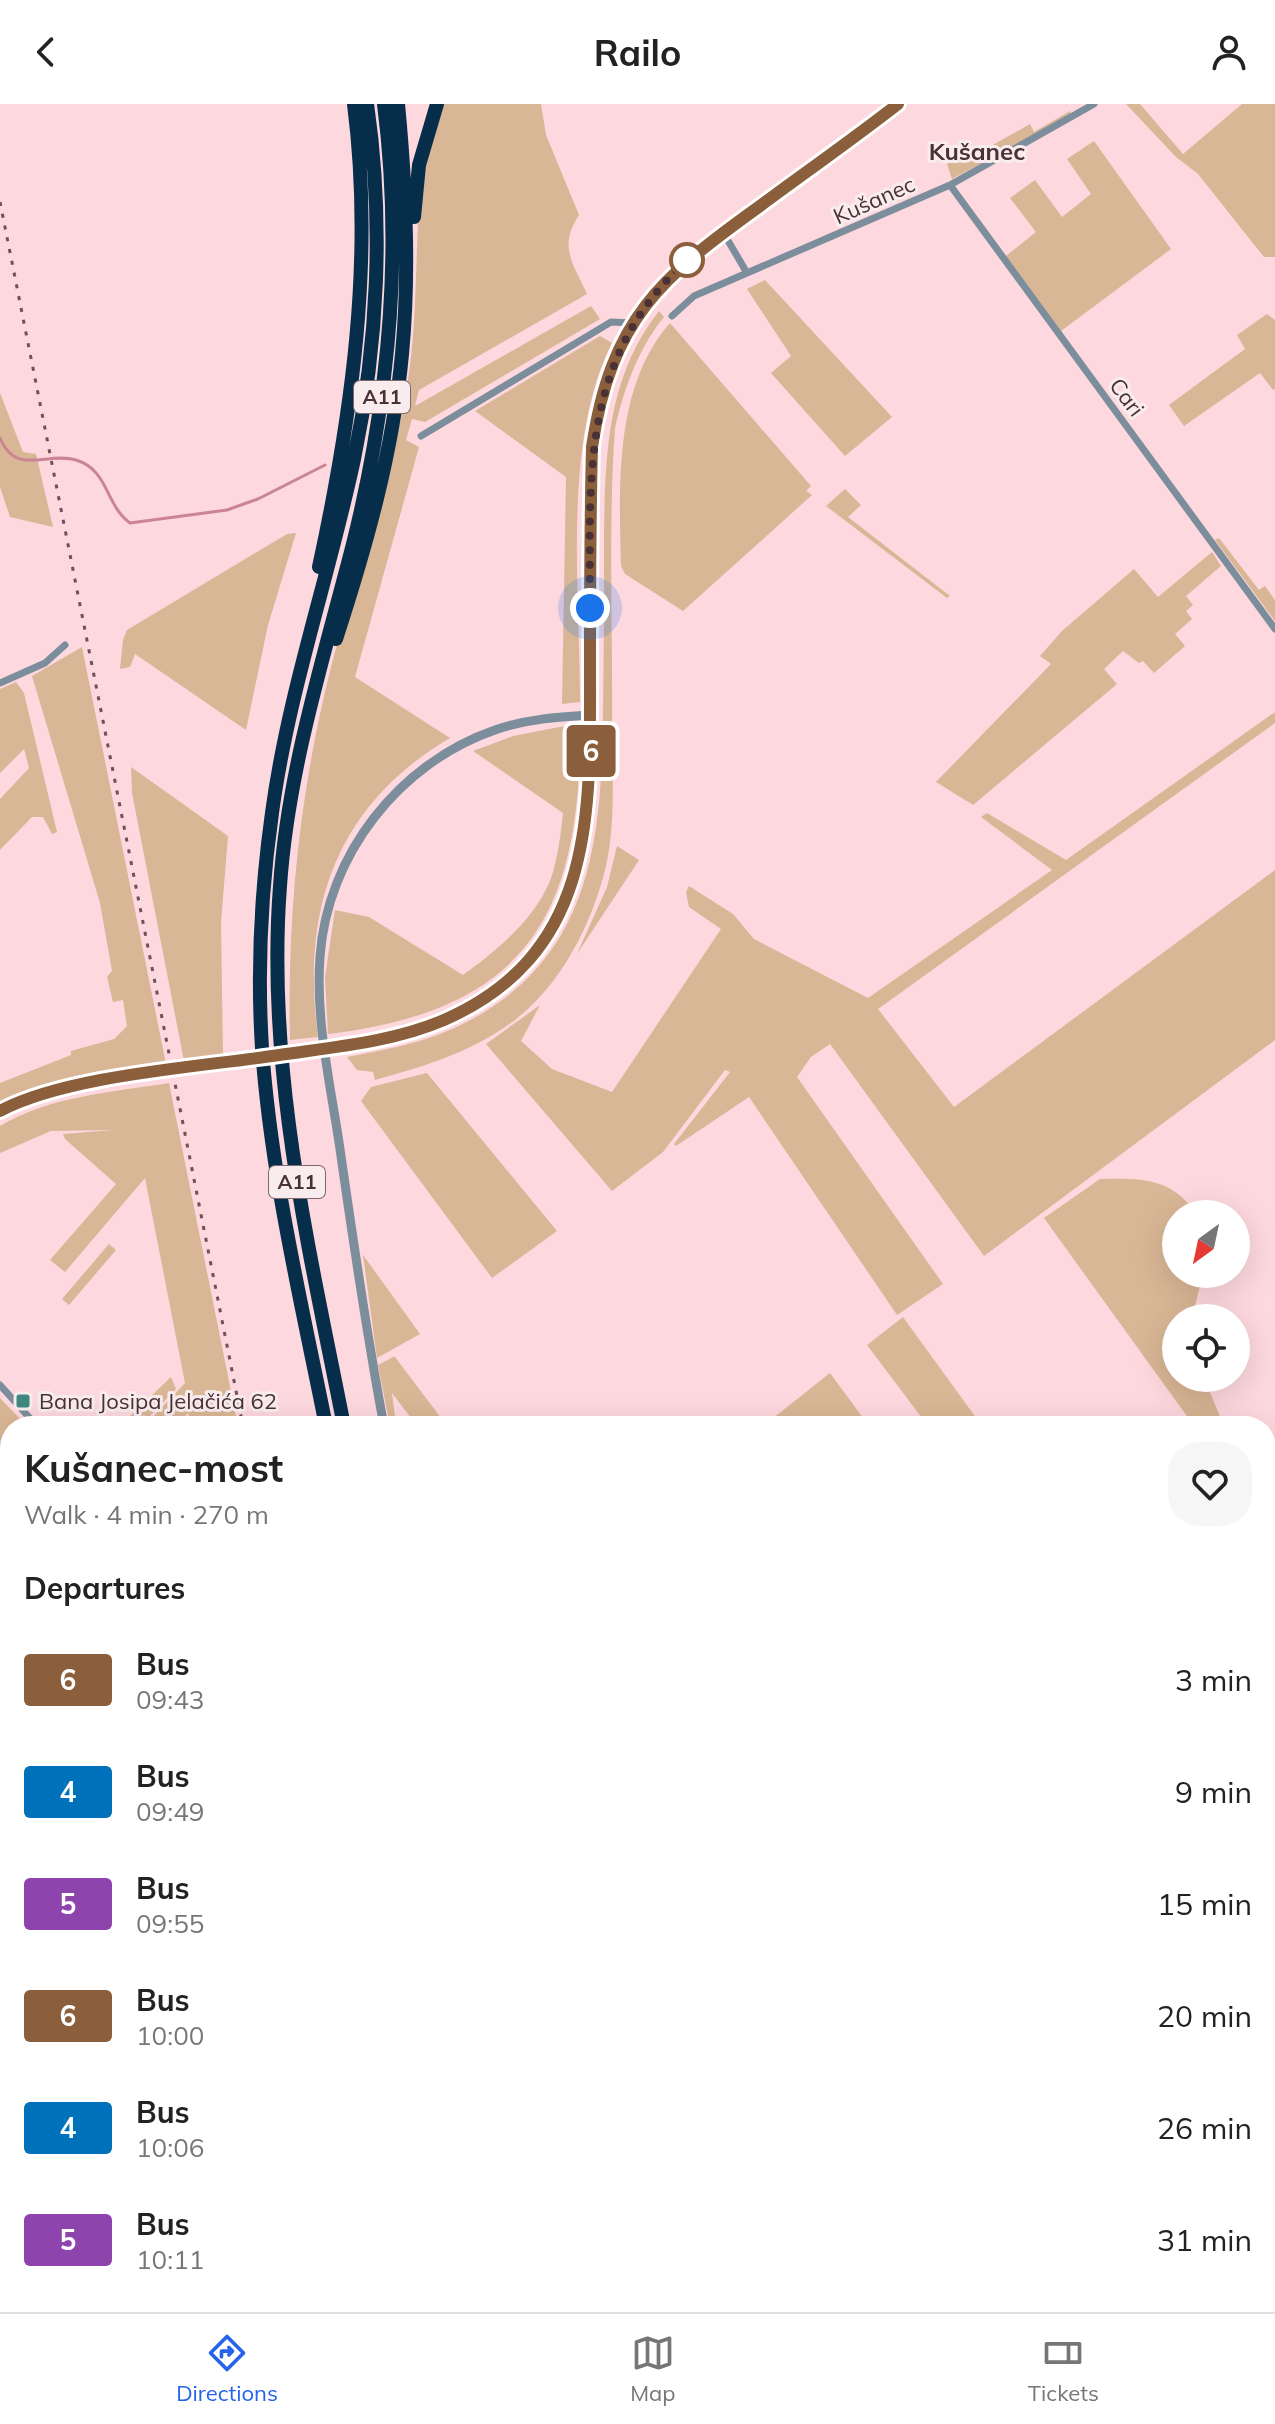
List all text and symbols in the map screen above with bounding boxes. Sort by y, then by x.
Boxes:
icon: back [24,30,68,74]
text: Railo [594,30,681,75]
icon: person [1207,30,1251,74]
district label: Kušanec [929,136,1025,166]
street label: Kušanec [829,170,919,230]
unlabelled marker [670,243,704,277]
street label: Cari [1103,372,1151,422]
road number: A11 [354,381,410,413]
your location [570,588,610,628]
line badge: 6 [565,725,617,777]
text: 6 [583,733,599,768]
road number: A11 [269,1166,325,1198]
north arrow [1162,1200,1250,1288]
map controls [1162,1200,1250,1392]
button: locate [1162,1304,1250,1392]
place label: Bana Josipa Jelačića 62 [39,1387,277,1415]
marker: Bana Josipa Jelačića 62 [14,1392,32,1410]
button: heart [1168,1442,1252,1526]
text: Kušanec-most [24,1444,283,1492]
text: Walk · 4 min · 270 m [24,1498,269,1531]
text: Departures [24,1569,185,1607]
text: Bus [136,1645,190,1683]
text: 3 min [1175,1661,1252,1699]
text: 6 [60,1662,76,1697]
text: 09:43 [136,1683,204,1716]
text: Bus [136,1757,190,1795]
text: 9 min [1175,1773,1252,1811]
text: 4 [60,1774,76,1809]
text: 09:49 [136,1795,204,1828]
text: Bus [136,1869,190,1907]
text: 15 min [1157,1885,1252,1923]
text: 5 [60,1886,76,1921]
text: 09:55 [136,1907,204,1940]
text: Bus [136,1981,190,2019]
text: 20 min [1157,1997,1252,2035]
text: 6 [60,1998,76,2033]
text: 10:00 [136,2019,204,2052]
text: Bus [136,2093,190,2131]
text: 26 min [1157,2109,1252,2147]
text: 4 [60,2110,76,2145]
text: 10:06 [136,2131,204,2164]
text: Bus [136,2205,190,2243]
text: 31 min [1157,2221,1252,2259]
text: 5 [60,2222,76,2257]
text: 10:11 [136,2243,204,2276]
tab: Directions [176,2331,278,2407]
tab: Map [630,2331,675,2407]
tab: Tickets [1028,2331,1099,2407]

